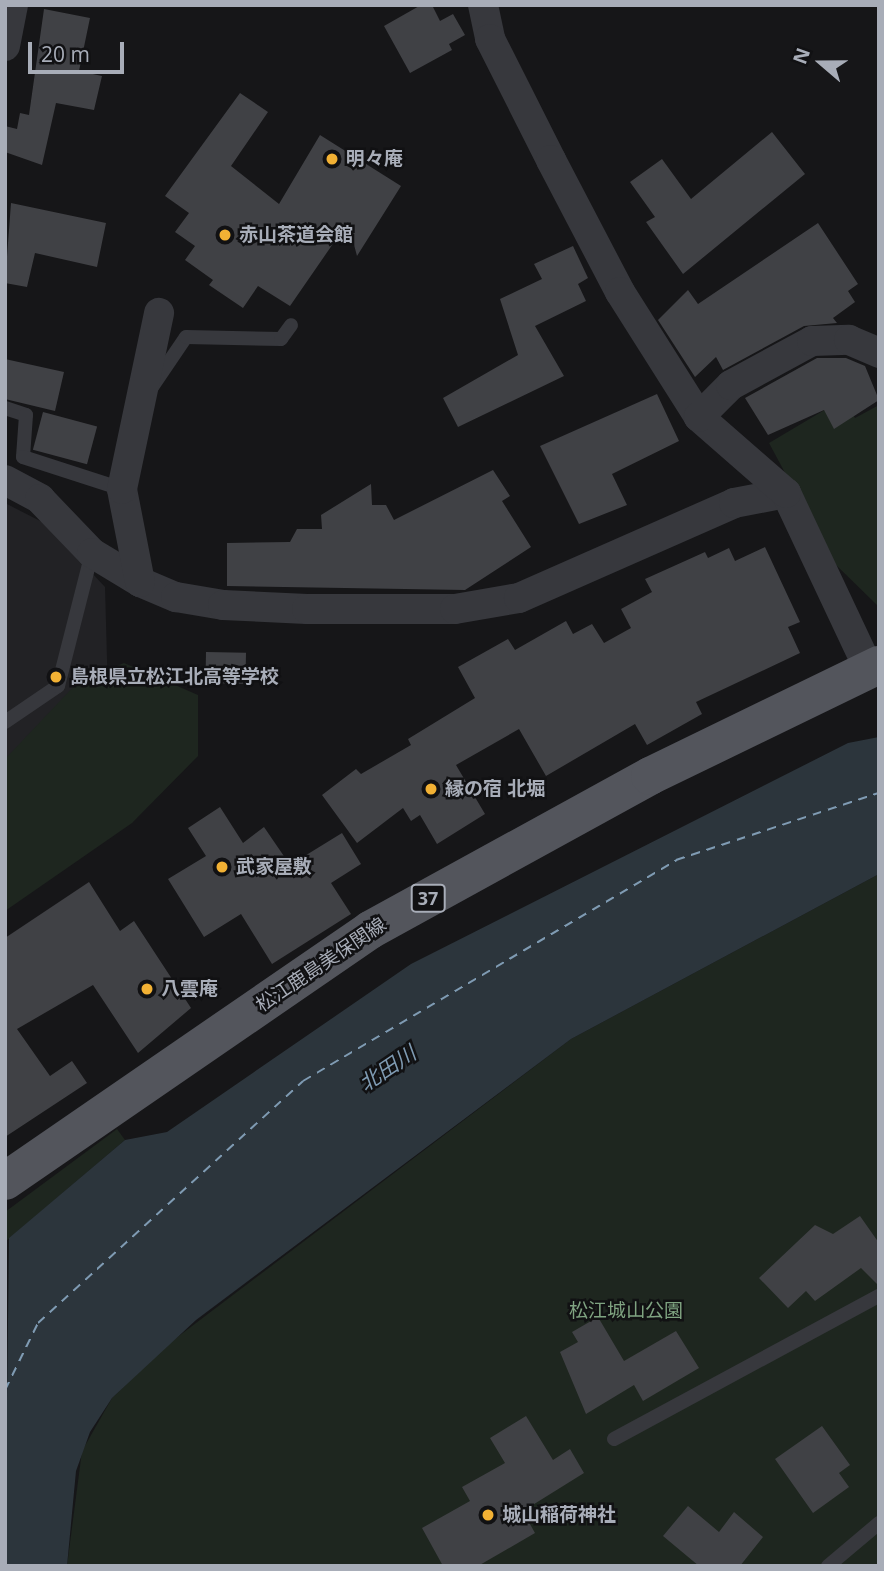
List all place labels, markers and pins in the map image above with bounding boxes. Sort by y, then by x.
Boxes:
place label: 明々庵 [346,148,403,170]
marker: 明々庵 [324,151,340,167]
place label: 赤山茶道会館 [239,224,353,246]
marker: 赤山茶道会館 [217,227,233,243]
place label: 島根県立松江北高等学校 [70,666,279,688]
marker: 島根県立松江北高等学校 [48,669,64,685]
place label: 縁の宿 北堀 [445,778,545,800]
marker: 縁の宿 北堀 [423,781,439,797]
place label: 武家屋敷 [236,856,312,878]
marker: 武家屋敷 [214,859,230,875]
place label: 八雲庵 [161,978,218,1000]
marker: 八雲庵 [139,981,155,997]
place label: 城山稲荷神社 [502,1504,616,1526]
marker: 城山稲荷神社 [480,1507,496,1523]

